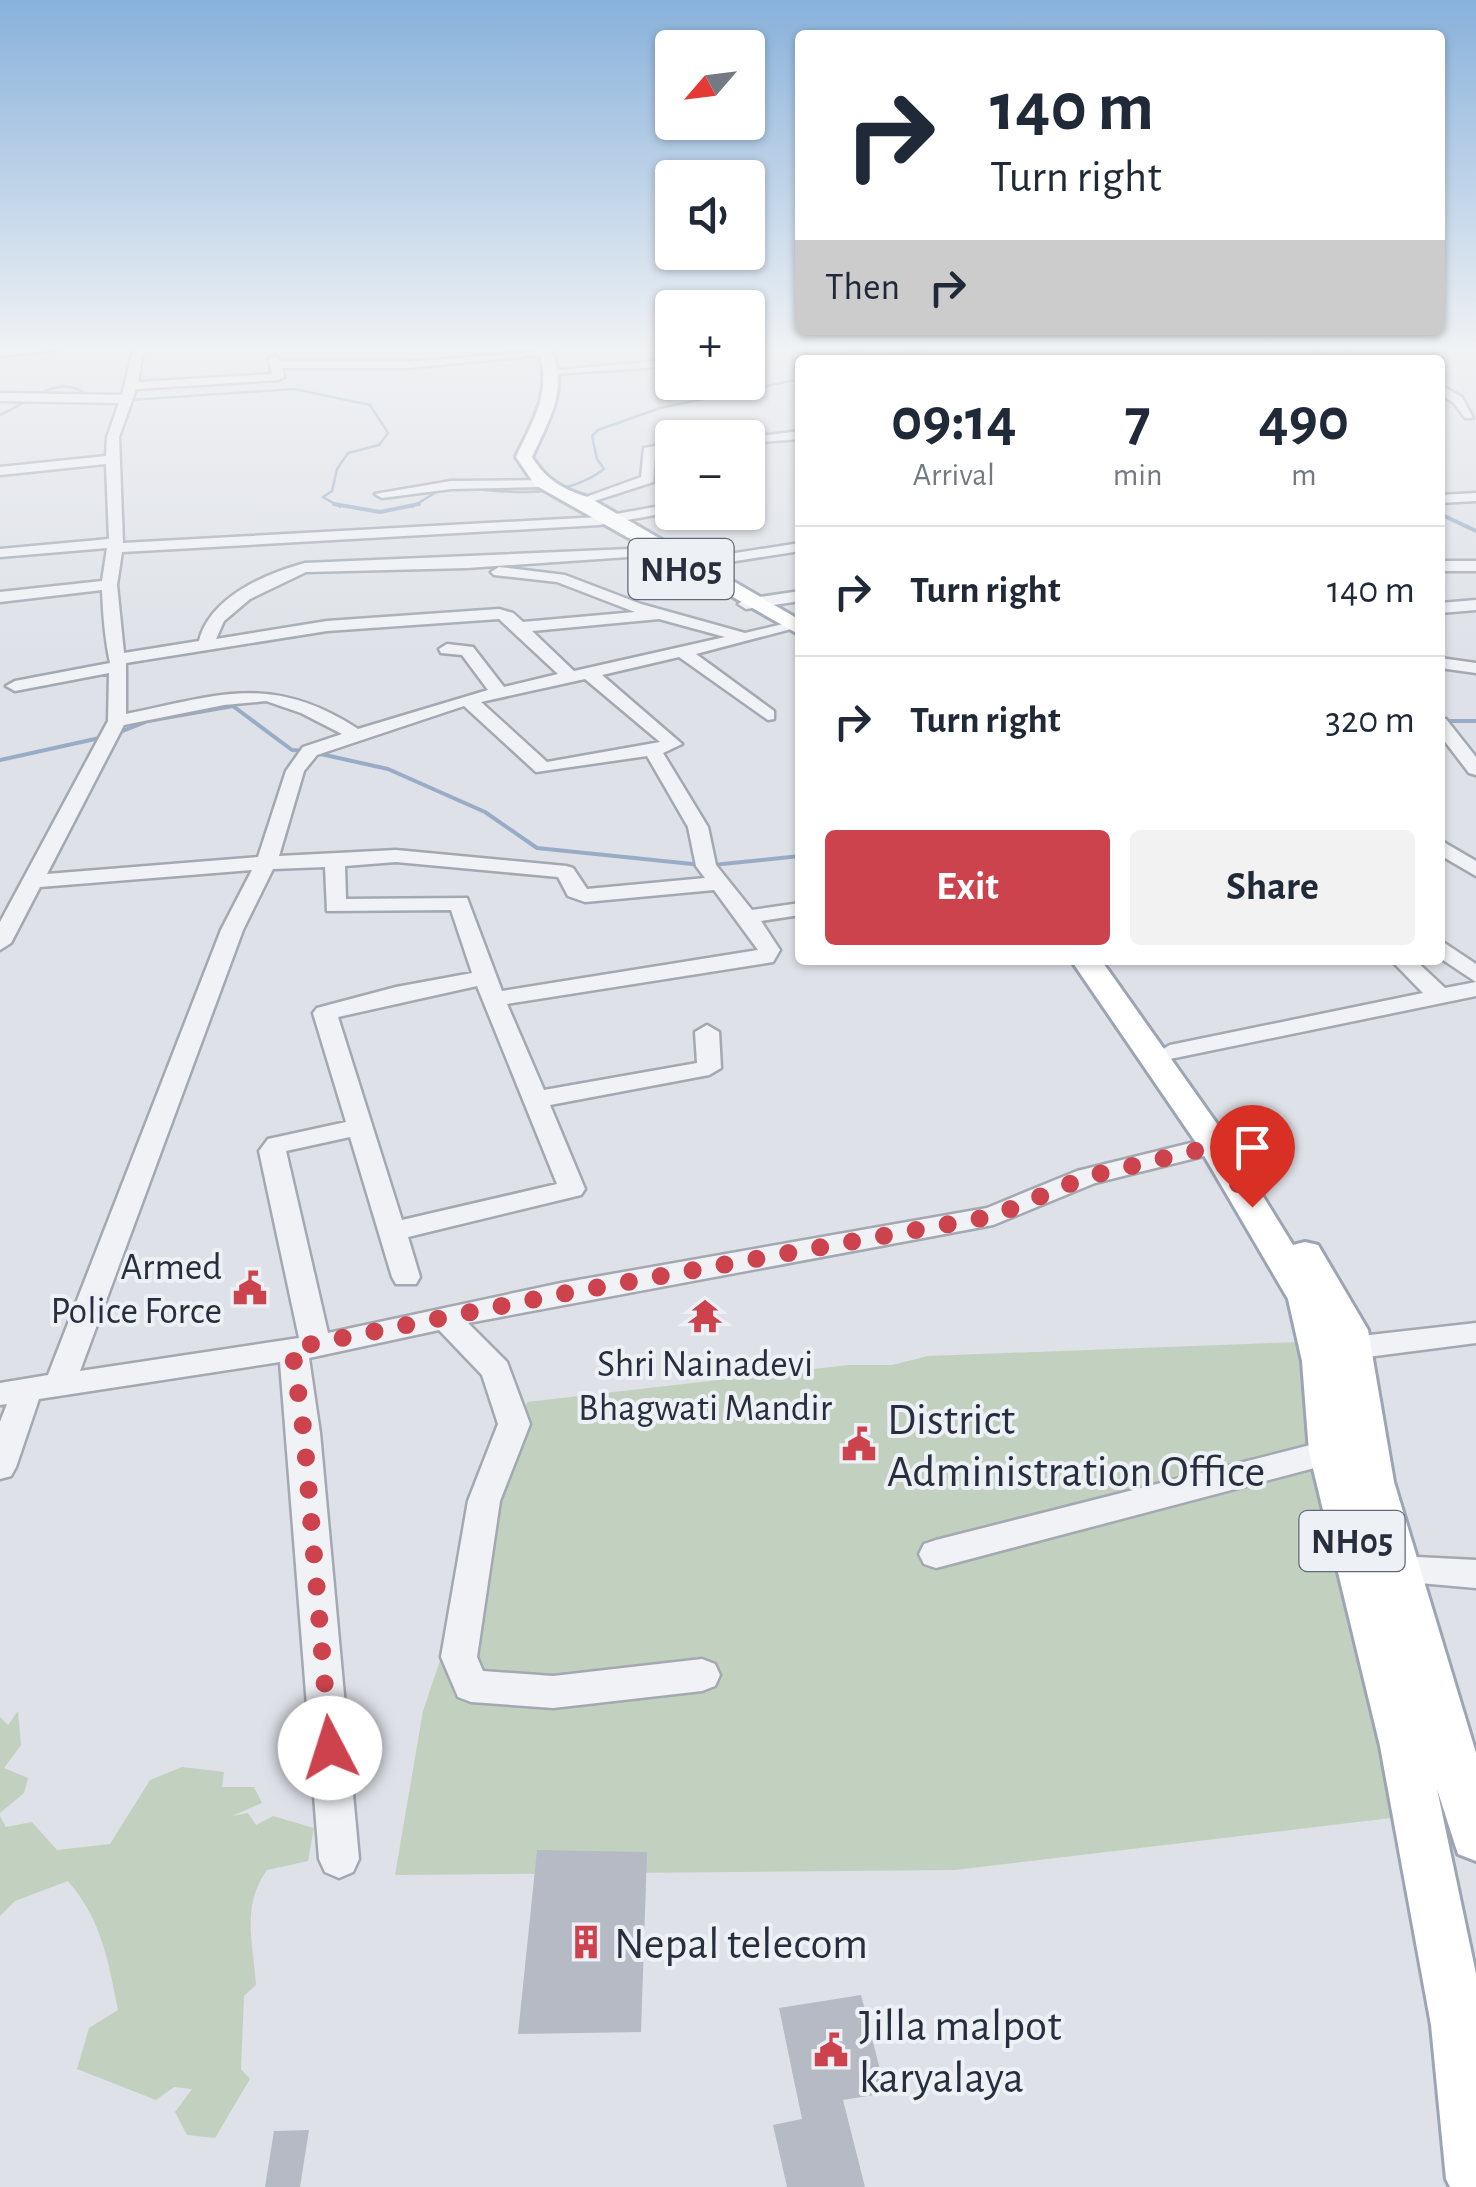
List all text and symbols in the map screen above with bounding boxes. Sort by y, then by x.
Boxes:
north arrow [655,30,765,140]
map controls [655,30,765,530]
icon: right [825,70,955,200]
text: 140 m [990,73,1154,143]
text: Turn right [990,155,1162,200]
button: sound [655,160,765,270]
icon: right [920,260,975,315]
text: Then [825,269,900,307]
button: + [655,290,765,400]
text: 09:14 [891,391,1017,451]
text: 7 [1125,391,1151,451]
text: 490 [1259,391,1349,451]
button: − [655,420,765,530]
text: Arrival [913,459,995,491]
text: min [1113,459,1163,491]
text: m [1291,459,1317,491]
road number: NH05 [628,539,734,599]
icon: right [825,564,880,619]
text: Turn right [910,572,1060,610]
text: 140 m [1327,572,1415,610]
icon: right [825,694,880,749]
text: Turn right [910,702,1060,740]
text: 320 m [1325,702,1415,740]
button: Exit [825,830,1110,945]
button: Share [1130,830,1415,945]
pin [1210,1105,1295,1208]
icon: arrive [1225,1120,1280,1175]
place label: Armed Police Force [50,1249,222,1331]
public building icon: Armed Police Force [231,1269,269,1307]
temple icon: Shri Nainadevi Bhagwati Mandir [686,1297,724,1335]
place label: Shri Nainadevi Bhagwati Mandir [578,1346,833,1428]
place label: District Administration Office [887,1398,1265,1495]
public building icon: District Administration Office [840,1425,878,1463]
road number: NH05 [1300,1511,1404,1571]
position arrow [278,1696,382,1800]
place label: Nepal telecom [614,1922,868,1967]
building icon: Nepal telecom [567,1923,605,1961]
place label: Jilla malpot karyalaya [859,2004,1062,2101]
public building icon: Jilla malpot karyalaya [812,2031,850,2069]

